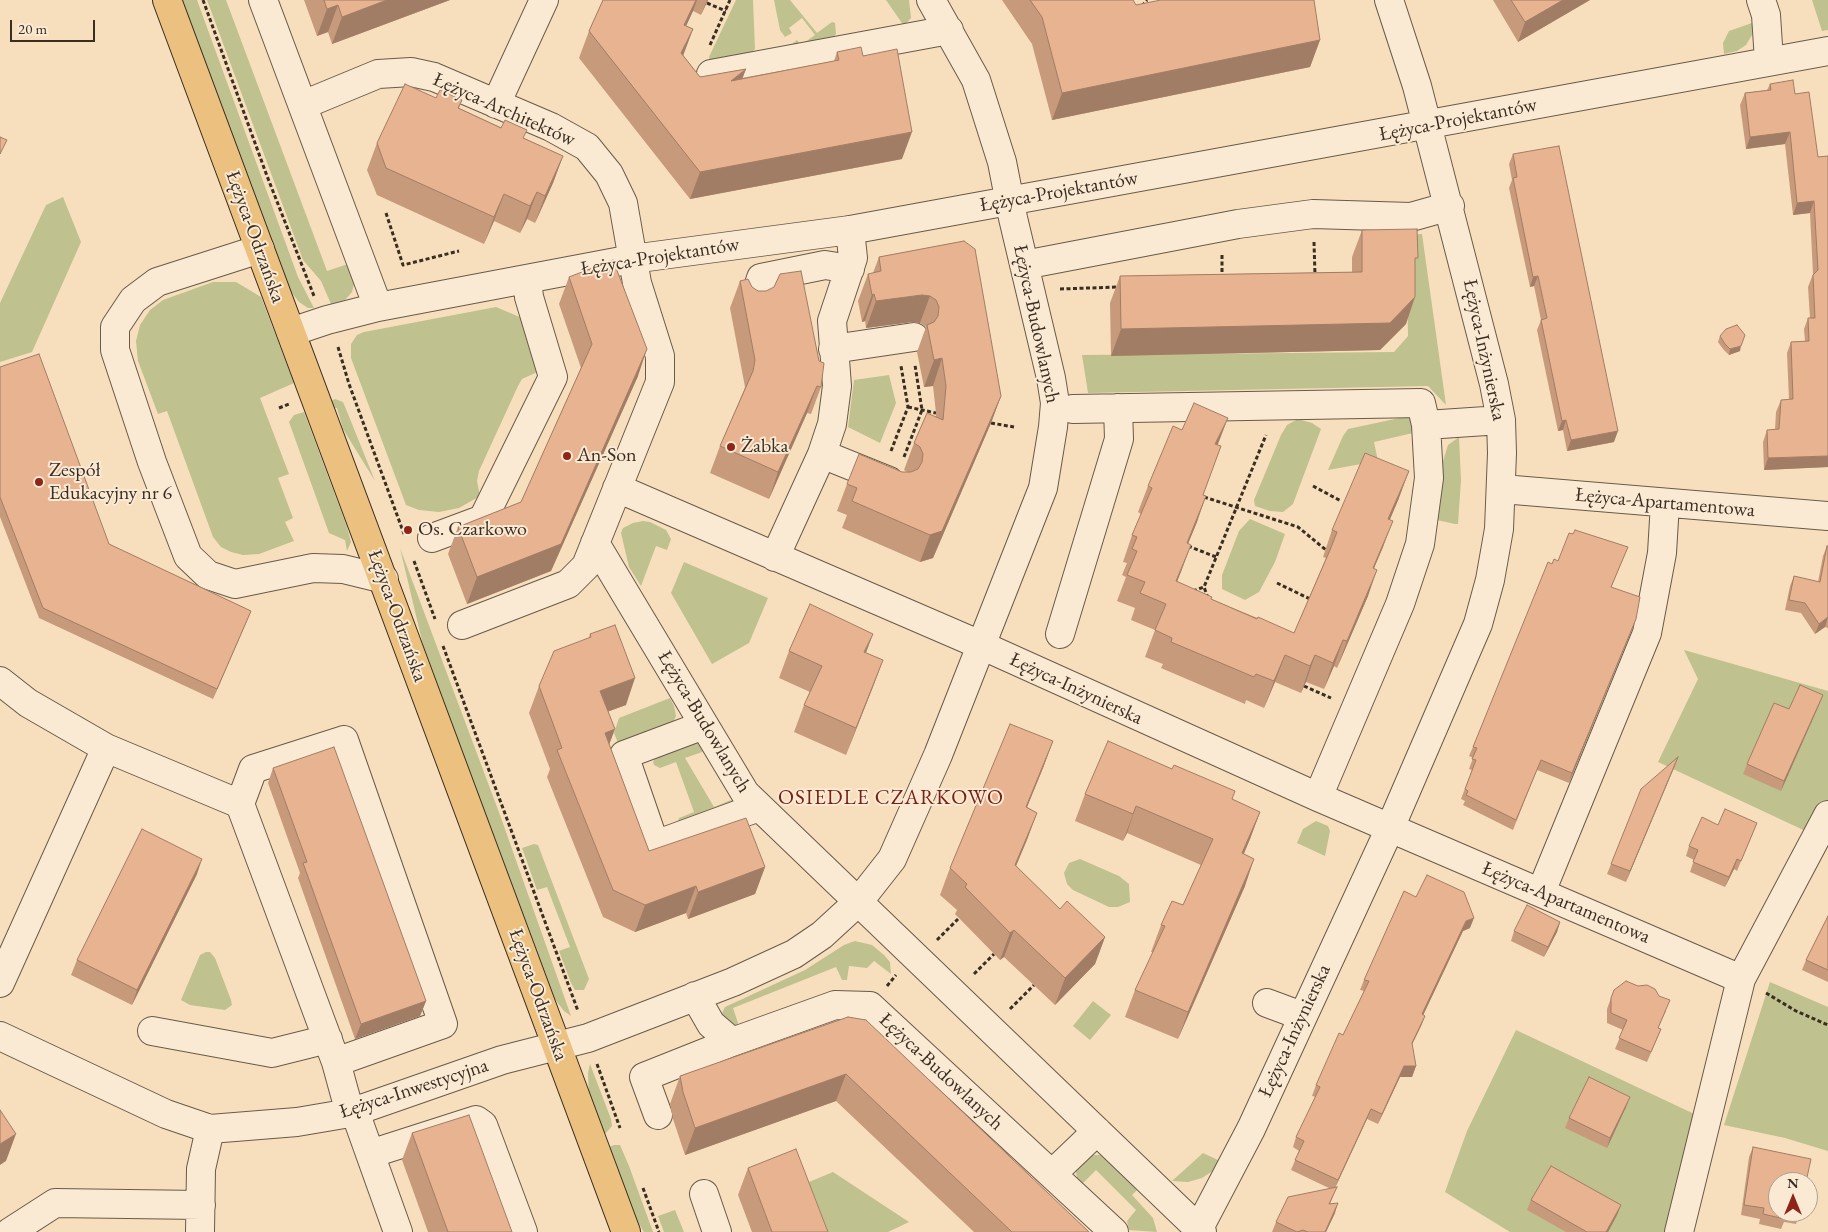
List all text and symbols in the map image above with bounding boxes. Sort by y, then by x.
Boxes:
scale bar [12,10,98,42]
text: 20 m [18,19,47,38]
street label: Łężyca-Architektów [429,68,579,152]
street label: Łężyca-Projektantów [1377,93,1539,147]
street label: Łężyca-Projektantów [978,166,1140,218]
street label: Łężyca-Odrzańska [220,168,290,306]
street label: Łężyca-Projektantów [579,233,741,281]
street label: Łężyca-Budowlanych [1007,243,1065,405]
street label: Łężyca-Inżynierska [1457,277,1511,423]
place label: Żabka [741,435,788,459]
marker: Żabka [725,441,737,453]
place label: An-Son [577,444,637,468]
marker: An-Son [561,450,573,462]
place label: Zespół Edukacyjny nr 6 [49,459,172,506]
marker: Zespół Edukacyjny nr 6 [33,476,45,488]
street label: Łężyca-Apartamentowa [1574,483,1756,523]
place label: Os. Czarkowo [418,518,527,542]
marker: Os. Czarkowo [402,524,414,536]
street label: Łężyca-Odrzańska [362,547,432,685]
street label: Łężyca-Budowlanych [652,647,756,797]
street label: Łężyca-Inżynierska [1006,648,1146,730]
district label: OSIEDLE CZARKOWO [776,785,1006,811]
street label: Łężyca-Apartamentowa [1478,857,1654,949]
street label: Łężyca-Odrzańska [503,926,573,1064]
street label: Łężyca-Inżynierska [1254,961,1336,1101]
street label: Łężyca-Budowlanych [874,1008,1008,1136]
street label: Łężyca-Inwestycyjna [337,1054,491,1124]
north arrow [1768,1172,1818,1222]
text: N [1787,1174,1799,1192]

